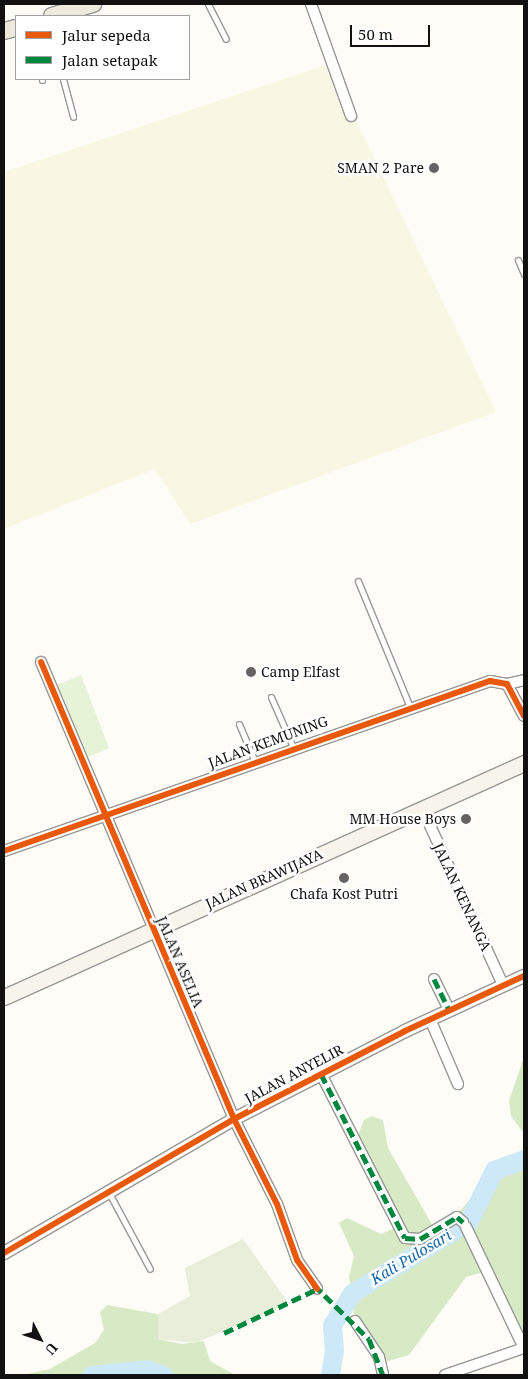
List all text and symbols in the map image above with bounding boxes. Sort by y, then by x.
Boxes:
legend [15,15,190,80]
scale bar [353,15,433,47]
text: 50 m [358,24,393,44]
text: Jalur sepeda [62,25,151,45]
text: Jalan setapak [62,50,157,70]
place label: SMAN 2 Pare [337,160,424,176]
marker: SMAN 2 Pare [428,162,440,174]
place label: Camp Elfast [261,664,340,680]
marker: Camp Elfast [245,666,257,678]
street label: JALAN KEMUNING [206,713,330,771]
place label: MM House Boys [349,811,456,827]
marker: MM House Boys [460,813,472,825]
street label: JALAN KENANGA [430,840,494,954]
street label: JALAN BRAWIJAYA [203,846,325,912]
marker: Chafa Kost Putri [338,872,350,884]
place label: Chafa Kost Putri [290,886,398,902]
street label: JALAN ASELIA [153,914,207,1010]
street label: JALAN ANYELIR [242,1041,346,1107]
water label: Kali Pulosari [367,1226,455,1288]
north arrow [15,1314,65,1364]
text: U [41,1339,62,1359]

